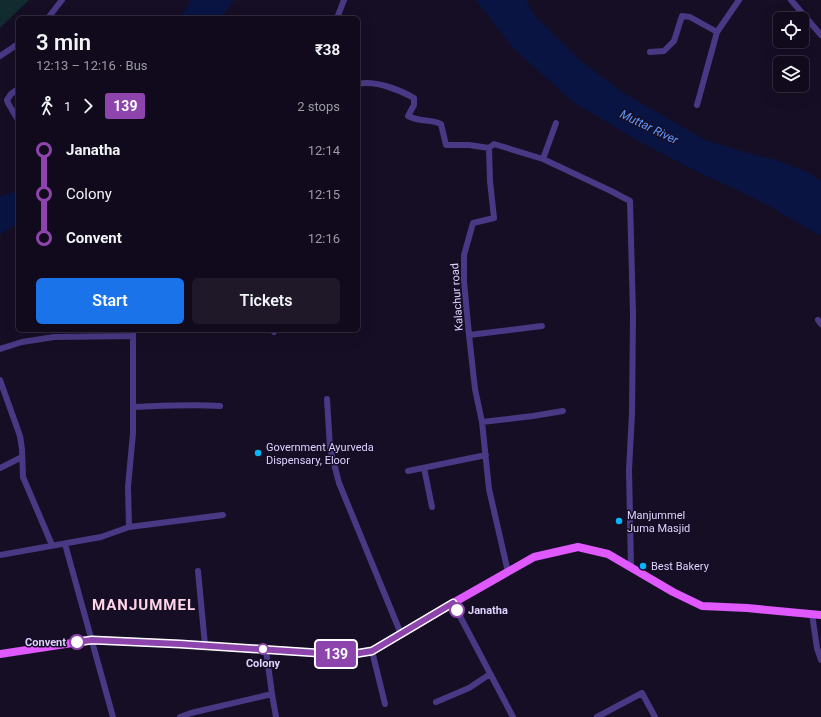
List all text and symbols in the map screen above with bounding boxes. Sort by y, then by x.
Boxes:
map controls [773,12,809,92]
button: locate [773,12,809,48]
text: 3 min [36,30,91,55]
text: ₹38 [315,41,340,59]
button: layers [773,56,809,92]
text: 12:13 – 12:16 · Bus [36,58,148,73]
icon: walk [36,95,58,117]
icon: forward [77,95,99,117]
text: 139 [113,98,137,114]
text: 1 [64,99,71,114]
text: 2 stops [297,99,340,114]
water label: Muttar River [618,107,681,148]
text: Janatha [66,141,120,159]
text: 12:14 [308,143,340,158]
text: Colony [66,185,112,203]
text: 12:15 [308,187,340,202]
text: Convent [66,229,122,247]
text: 12:16 [308,231,340,246]
street label: Kalachur road [448,263,466,331]
button: Start [36,278,184,324]
button: Tickets [192,278,340,324]
place label: Government Ayurveda Dispensary, Eloor [266,441,374,467]
marker: Government Ayurveda Dispensary, Eloor [253,448,263,458]
place label: Manjummel Juma Masjid [627,509,690,535]
marker: Manjummel Juma Masjid [614,516,624,526]
place label: Best Bakery [651,560,710,573]
marker: Best Bakery [638,561,648,571]
district label: MANJUMMEL [92,596,196,614]
marker: Janatha [449,602,465,618]
place label: Janatha [468,604,508,617]
marker: Convent [69,634,85,650]
place label: Convent [25,636,66,649]
line badge: 139 [313,641,359,667]
marker: Colony [257,643,269,655]
text: 139 [324,646,348,662]
place label: Colony [246,657,281,670]

